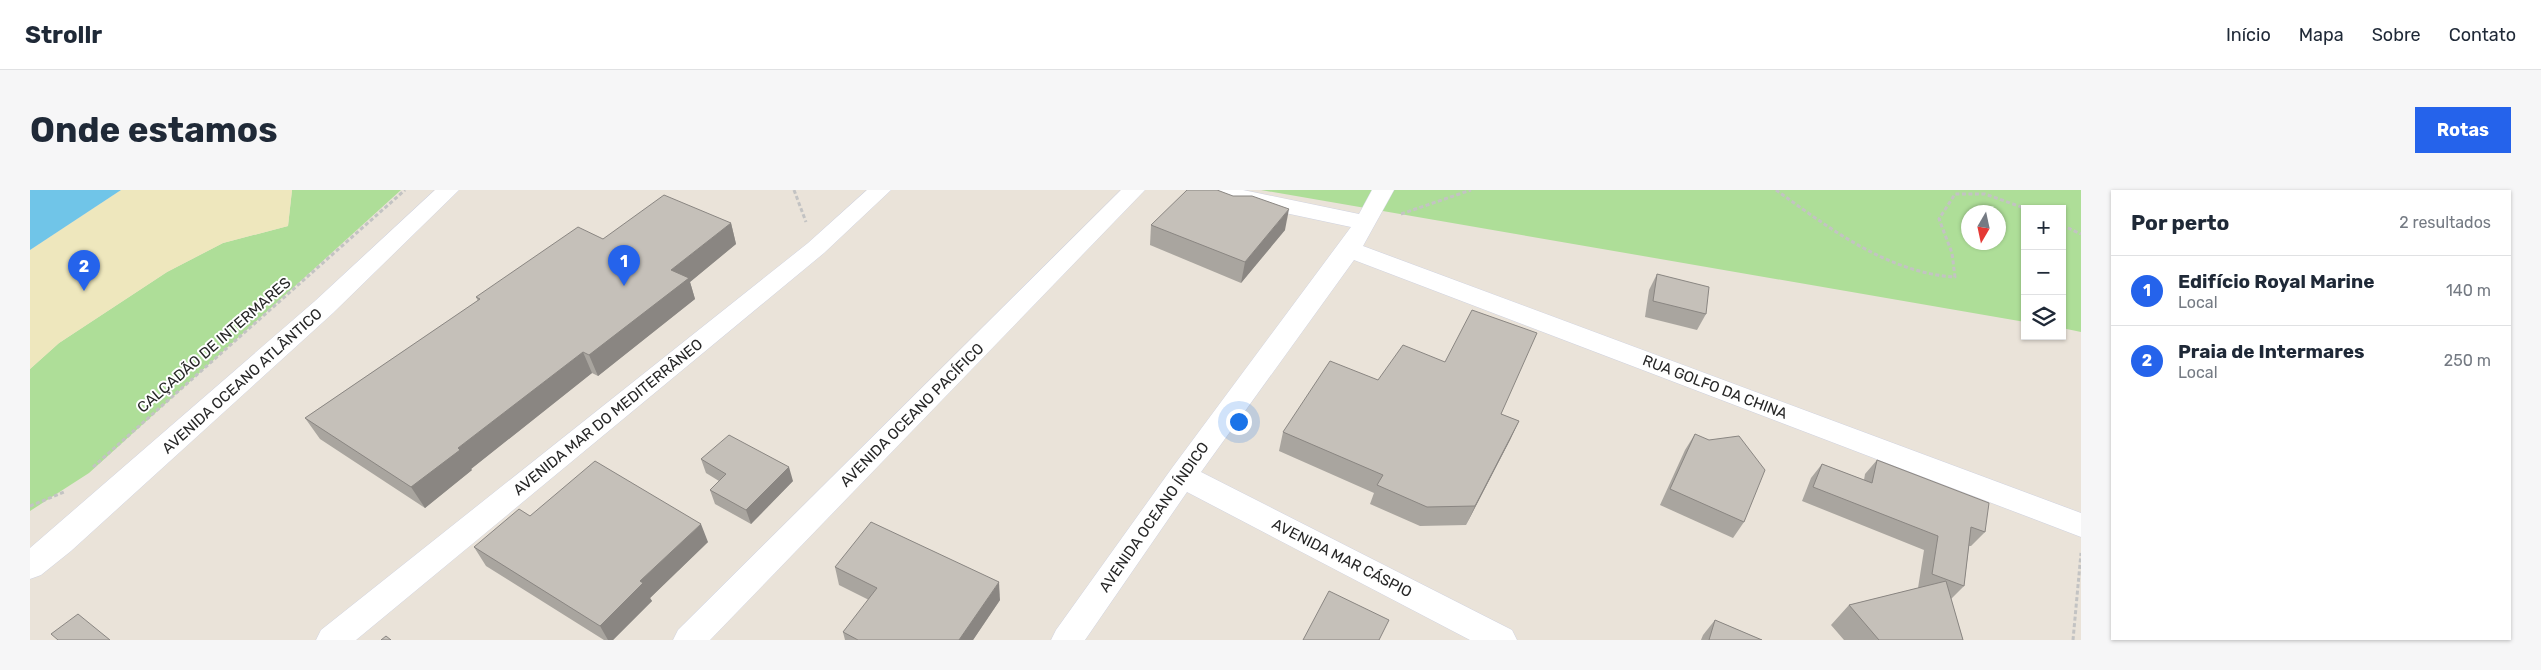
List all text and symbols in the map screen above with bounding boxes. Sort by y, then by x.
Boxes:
text: Strollr [25,21,102,49]
text: Início [2226,24,2271,46]
text: Mapa [2299,24,2344,46]
text: Sobre [2372,24,2421,46]
text: Contato [2449,24,2516,46]
button: Rotas [2415,107,2511,153]
text: Onde estamos [30,109,278,151]
north arrow [1961,205,2006,250]
map controls [2021,205,2066,340]
button: + [2021,205,2066,250]
text: Por perto [2131,210,2229,235]
text: 2 resultados [2399,213,2491,232]
pin: 1 [608,245,640,286]
pin: 2 [68,250,100,291]
button: − [2021,250,2066,295]
text: Edifício Royal Marine [2178,270,2375,293]
street label: CALÇADÃO DE INTERMARES [134,273,294,417]
text: 1 [2143,281,2151,300]
text: 140 m [2446,281,2491,300]
text: Local [2178,293,2218,312]
button: layers [2021,295,2066,340]
street label: AVENIDA OCEANO ATLÂNTICO [158,304,326,458]
street label: AVENIDA MAR DO MEDITERRÂNEO [510,335,706,499]
street label: AVENIDA OCEANO PACÍFICO [836,339,988,491]
text: Praia de Intermares [2178,340,2365,363]
street label: RUA GOLFO DA CHINA [1640,351,1790,423]
text: 2 [2142,351,2152,370]
text: 250 m [2444,351,2491,370]
text: Local [2178,363,2218,382]
your location [1226,409,1252,435]
street label: AVENIDA OCEANO ÍNDICO [1095,439,1213,595]
street label: AVENIDA MAR CÁSPIO [1269,515,1415,601]

